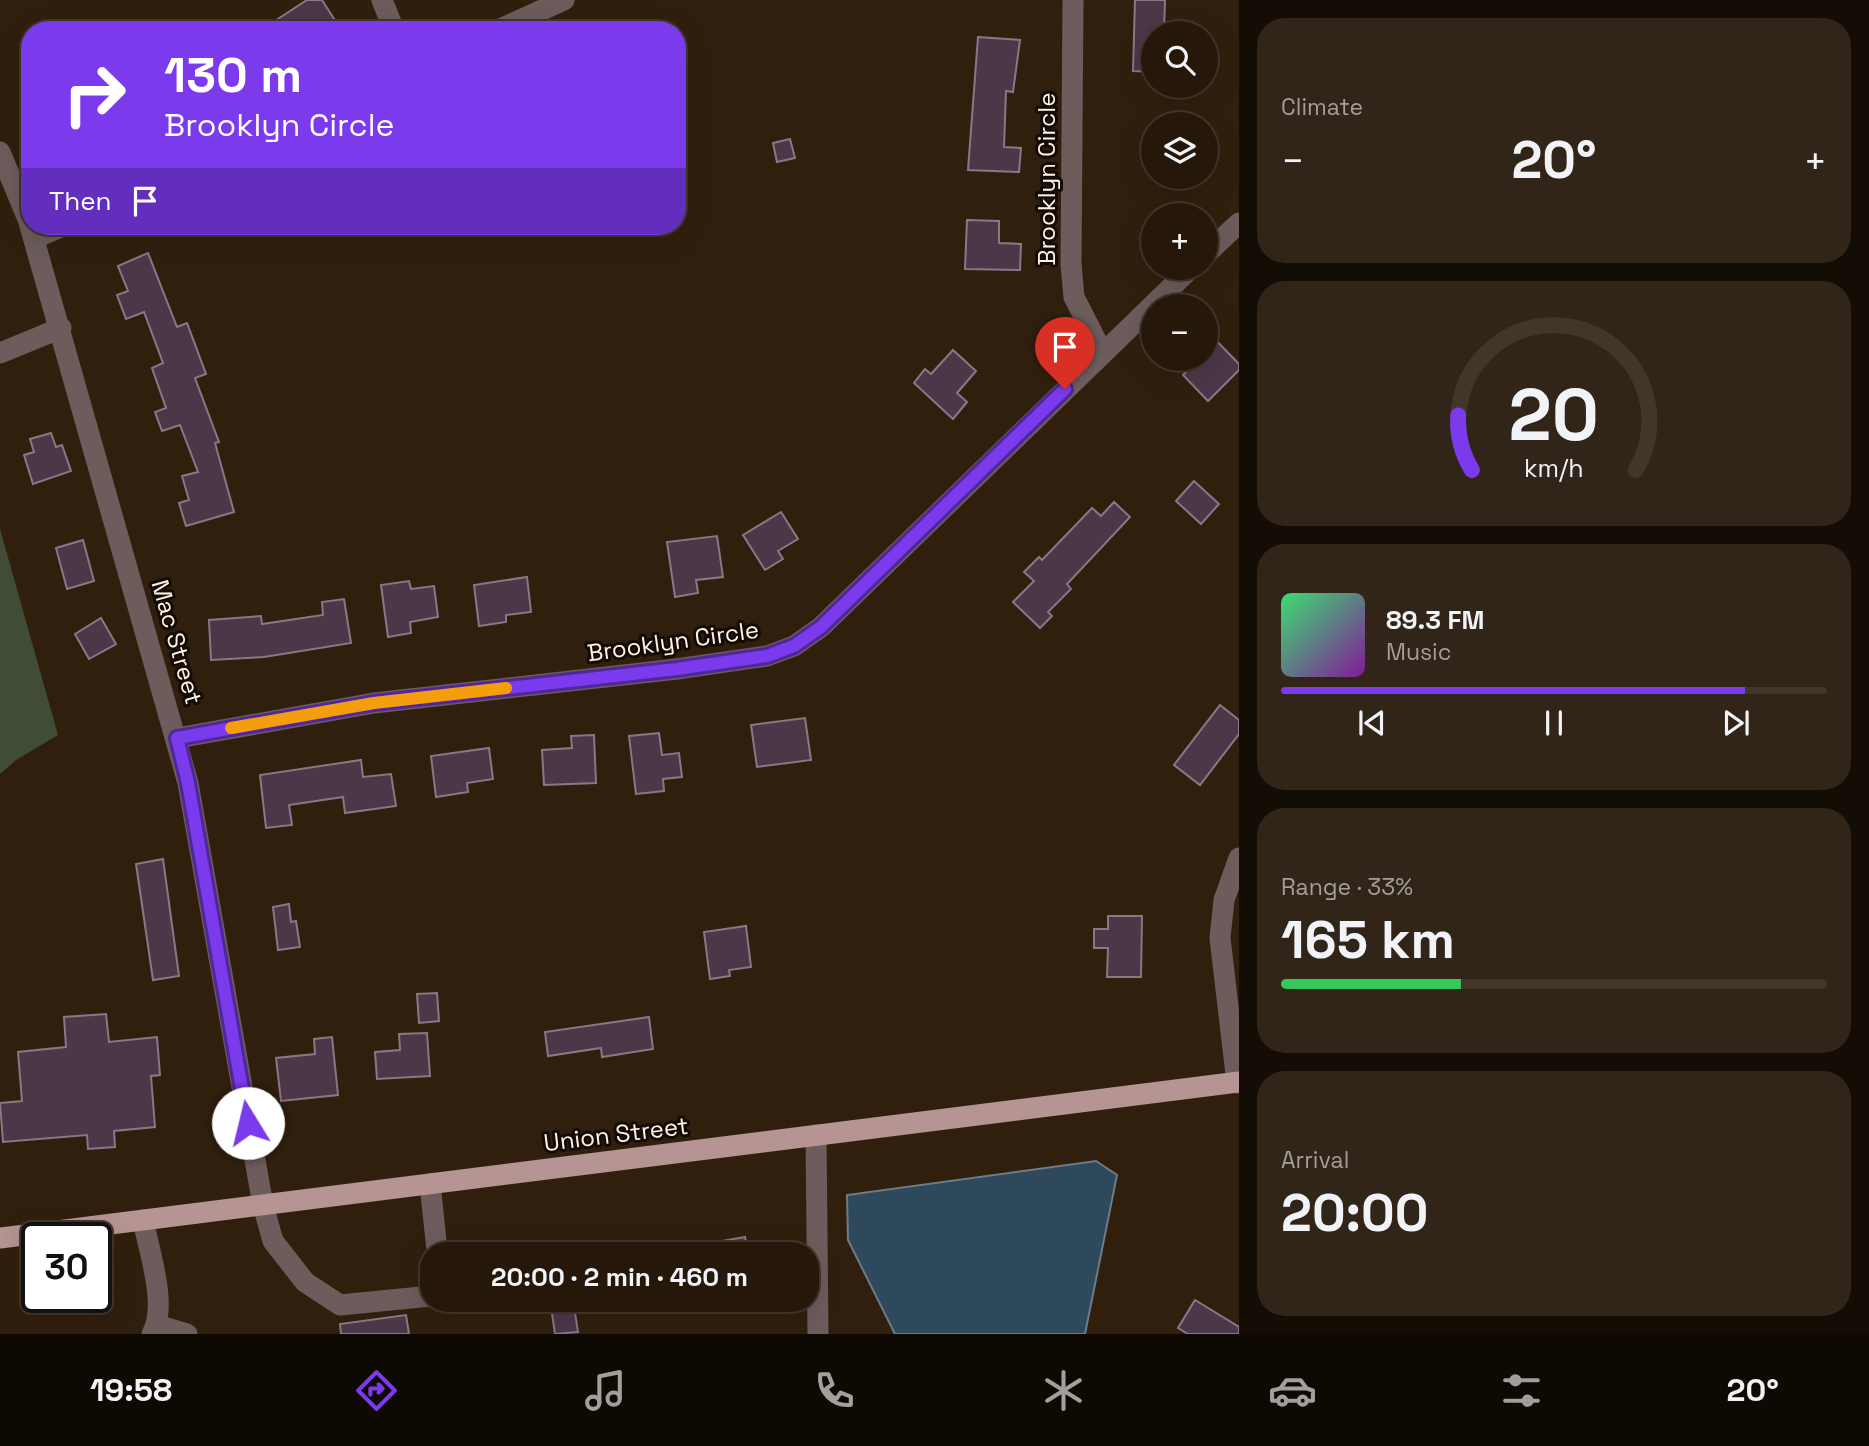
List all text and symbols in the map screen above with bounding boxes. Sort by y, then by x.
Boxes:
map controls [1141,21,1218,371]
button: search [1141,21,1218,98]
text: 130 m [164,44,302,106]
icon: right [49,49,140,140]
text: Climate [1281,92,1363,122]
street label: Brooklyn Circle [1031,93,1062,265]
text: Brooklyn Circle [164,105,394,145]
button: layers [1141,112,1218,189]
text: 20° [1511,127,1597,193]
text: − [1281,137,1305,185]
text: + [1803,137,1827,185]
icon: arrive [126,182,164,220]
text: Then [49,184,112,218]
button: + [1141,203,1218,280]
button: − [1141,294,1218,371]
pin [1035,317,1095,389]
icon: arrive [1046,328,1084,366]
text: 20 [1509,368,1599,461]
text: km/h [1524,452,1584,484]
street label: Mac Street [144,576,210,708]
text: 89.3 FM [1386,603,1484,637]
street label: Brooklyn Circle [585,614,761,668]
text: Music [1386,637,1451,667]
icon: previous [1353,704,1391,742]
icon: pause [1535,704,1573,742]
icon: next [1717,704,1755,742]
text: Range · 33% [1281,872,1413,902]
text: 165 km [1281,907,1455,973]
position arrow [211,1086,285,1160]
street label: Union Street [542,1110,690,1158]
text: Arrival [1281,1145,1349,1175]
text: 20:00 [1281,1180,1428,1246]
speed limit sign: 30 [21,1222,112,1313]
text: 20:00 · 2 min · 460 m [491,1260,748,1294]
icon: directions [352,1366,401,1415]
icon: music [581,1366,630,1415]
icon: phone [810,1366,859,1415]
icon: climate [1039,1366,1088,1415]
icon: car [1268,1366,1317,1415]
icon: filters [1497,1366,1546,1415]
text: 19:58 [90,1370,172,1410]
text: 20° [1727,1370,1779,1410]

